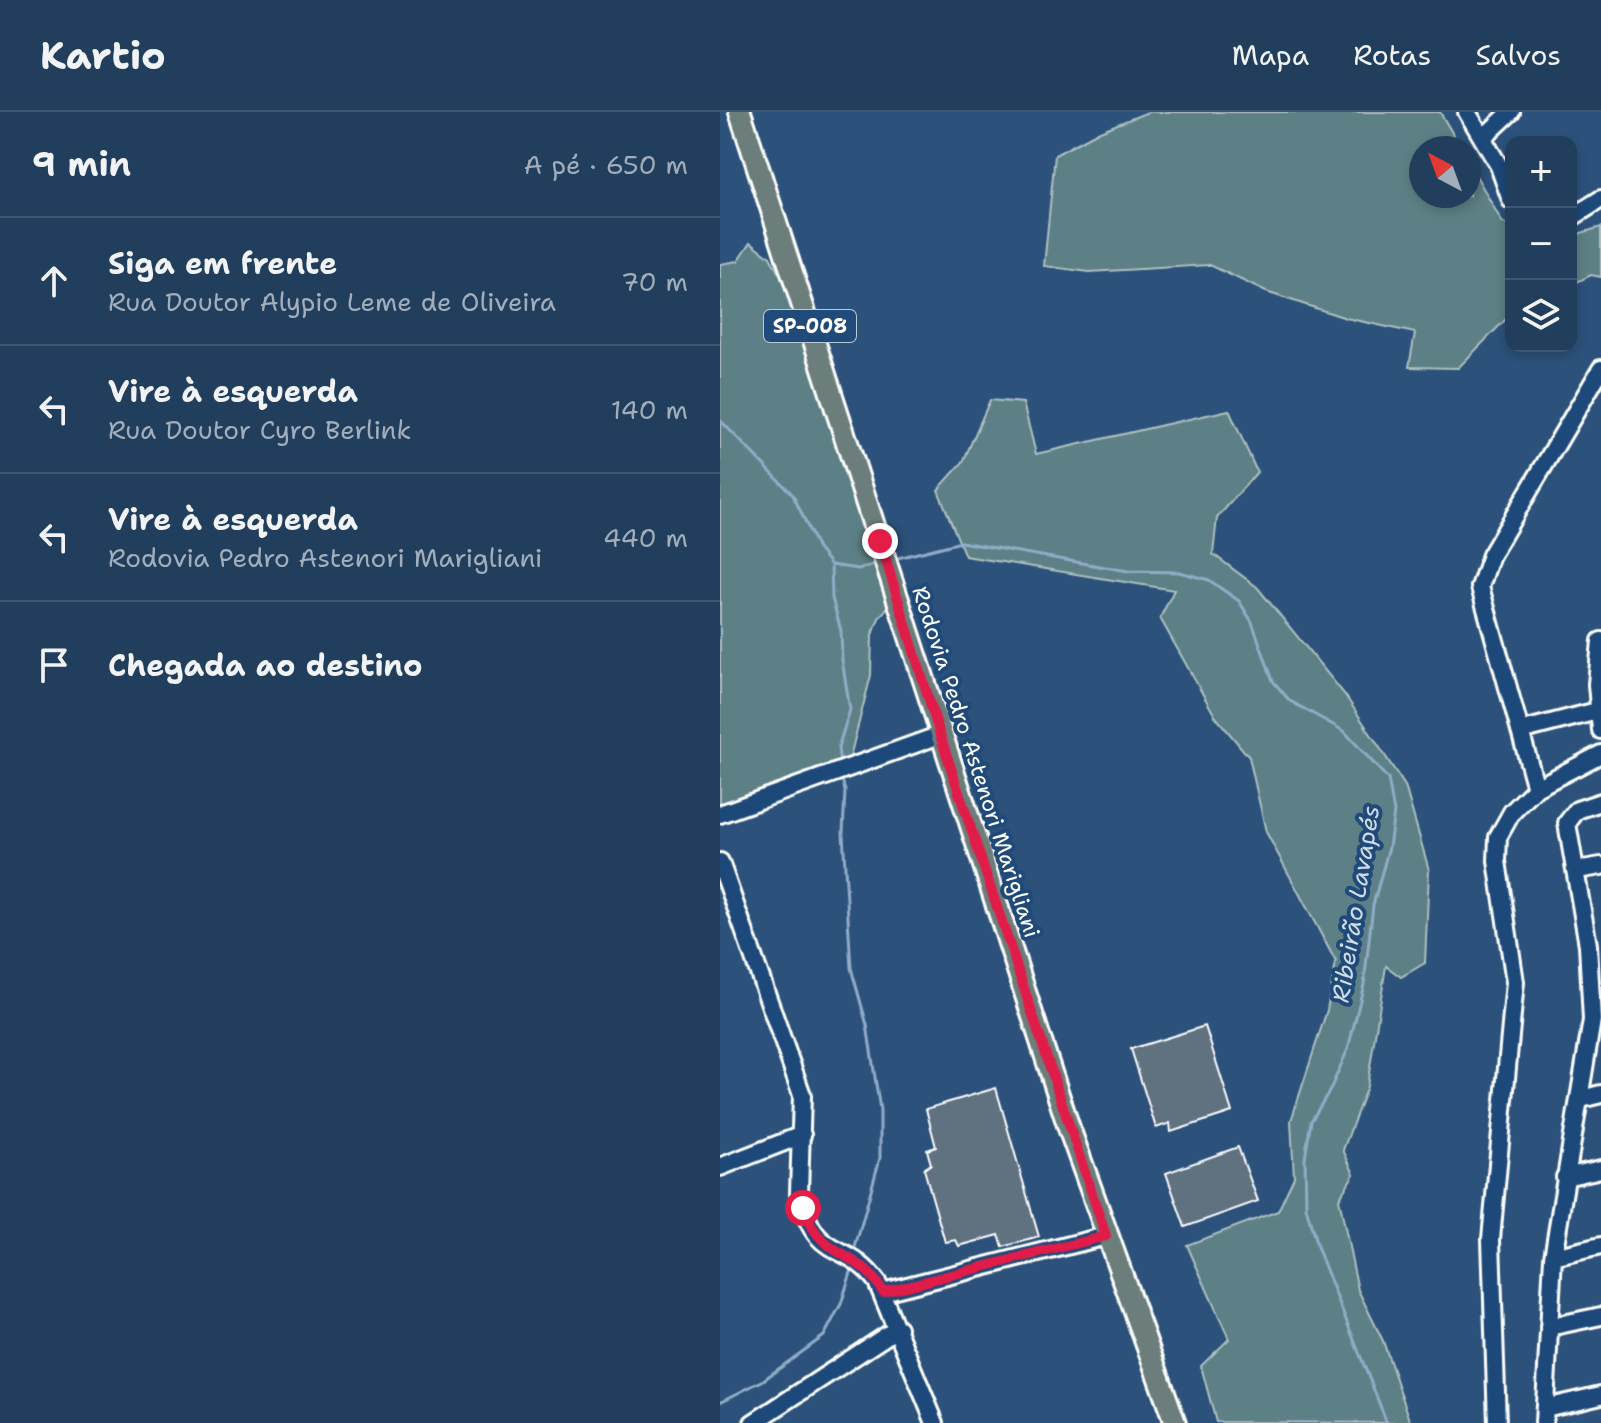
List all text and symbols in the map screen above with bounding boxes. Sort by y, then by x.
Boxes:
text: Kartio [40,30,166,81]
text: Mapa [1232,36,1309,74]
text: Rotas [1353,36,1431,74]
text: Salvos [1475,36,1561,74]
north arrow [1409,136,1481,208]
map controls [1505,136,1577,352]
button: + [1505,136,1577,208]
text: 9 min [32,141,131,187]
text: A pé · 650 m [524,147,688,182]
button: − [1505,208,1577,280]
text: Siga em frente [108,243,337,284]
icon: ahead [32,259,76,303]
text: 70 m [621,264,688,299]
button: layers [1505,280,1577,352]
text: Rua Doutor Alypio Leme de Oliveira [108,284,556,319]
road number: SP-008 [764,310,856,342]
text: Vire à esquerda [108,371,358,412]
icon: left [32,387,76,431]
text: 140 m [611,392,688,427]
text: Rua Doutor Cyro Berlink [108,412,411,447]
text: Vire à esquerda [108,499,358,540]
icon: left [32,515,76,559]
text: 440 m [603,520,688,555]
route end [862,523,898,559]
text: Rodovia Pedro Astenori Marigliani [108,540,542,575]
street label: Rodovia Pedro Astenori Marigliani [905,583,1047,941]
icon: arrive [32,643,76,687]
text: Chegada ao destino [108,645,423,686]
water label: Ribeirão Lavapés [1325,803,1387,1005]
route start [785,1190,821,1226]

